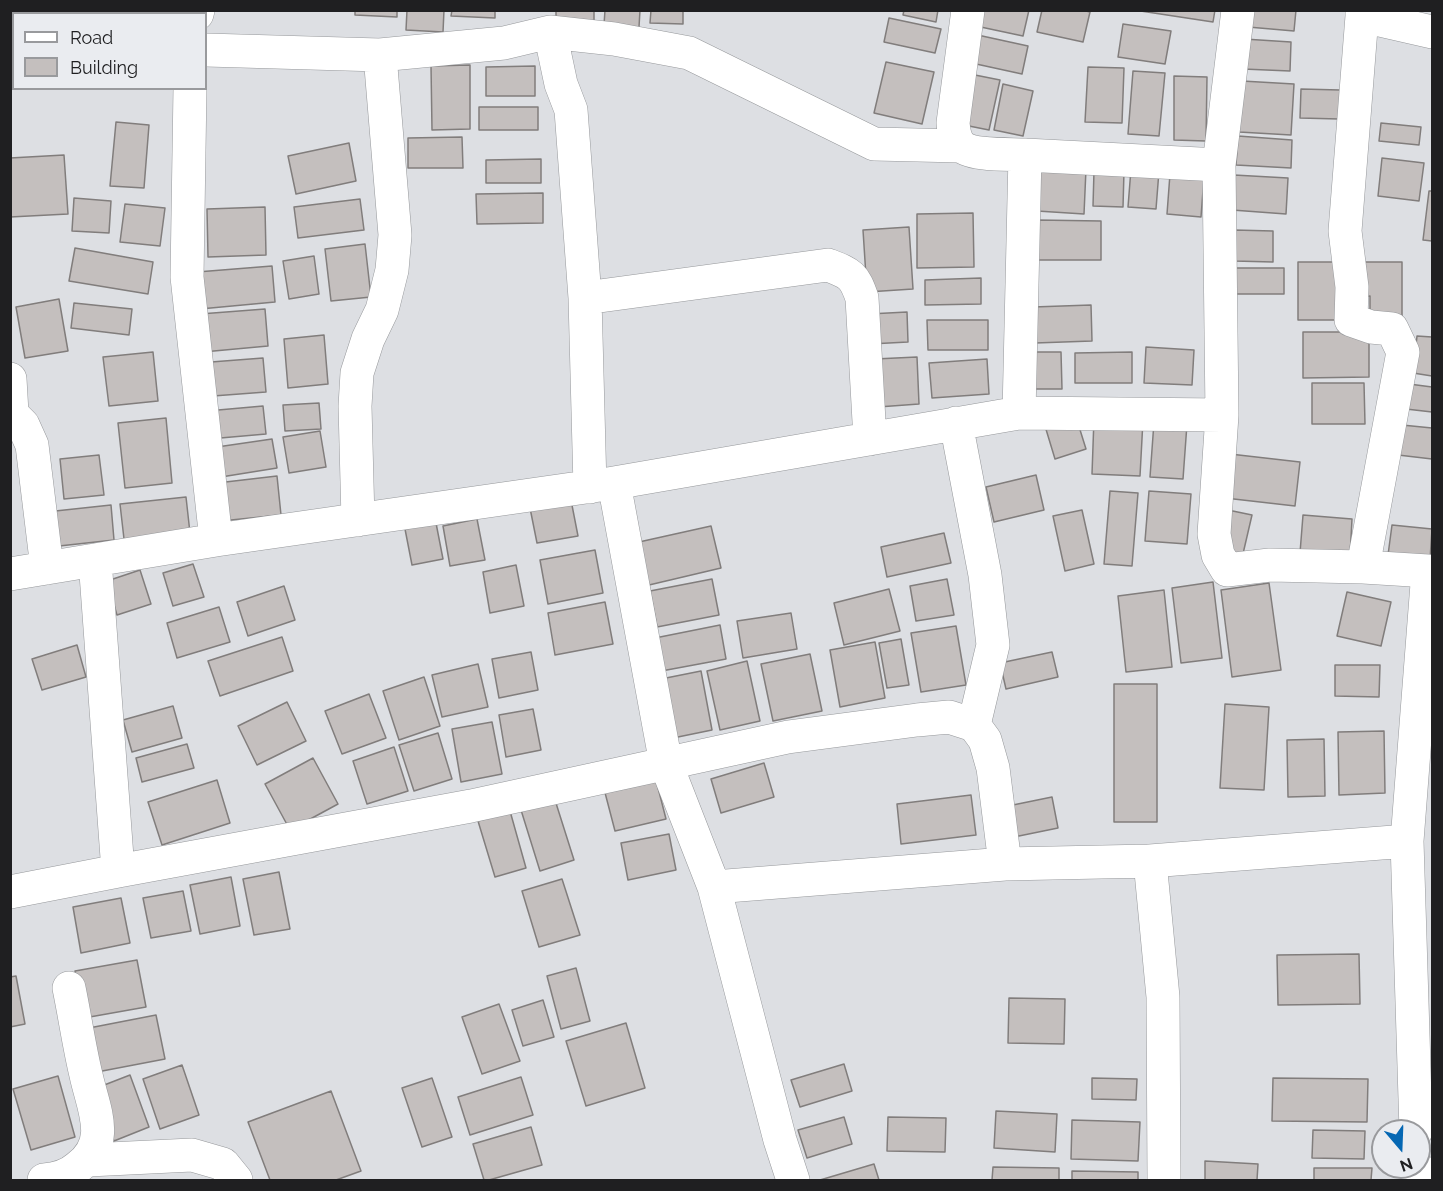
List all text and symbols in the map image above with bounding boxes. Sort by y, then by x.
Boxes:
legend [12,12,207,90]
text: Road [70,27,113,48]
text: Building [70,57,138,78]
north arrow [1371,1119,1431,1179]
text: N [1398,1154,1415,1176]

